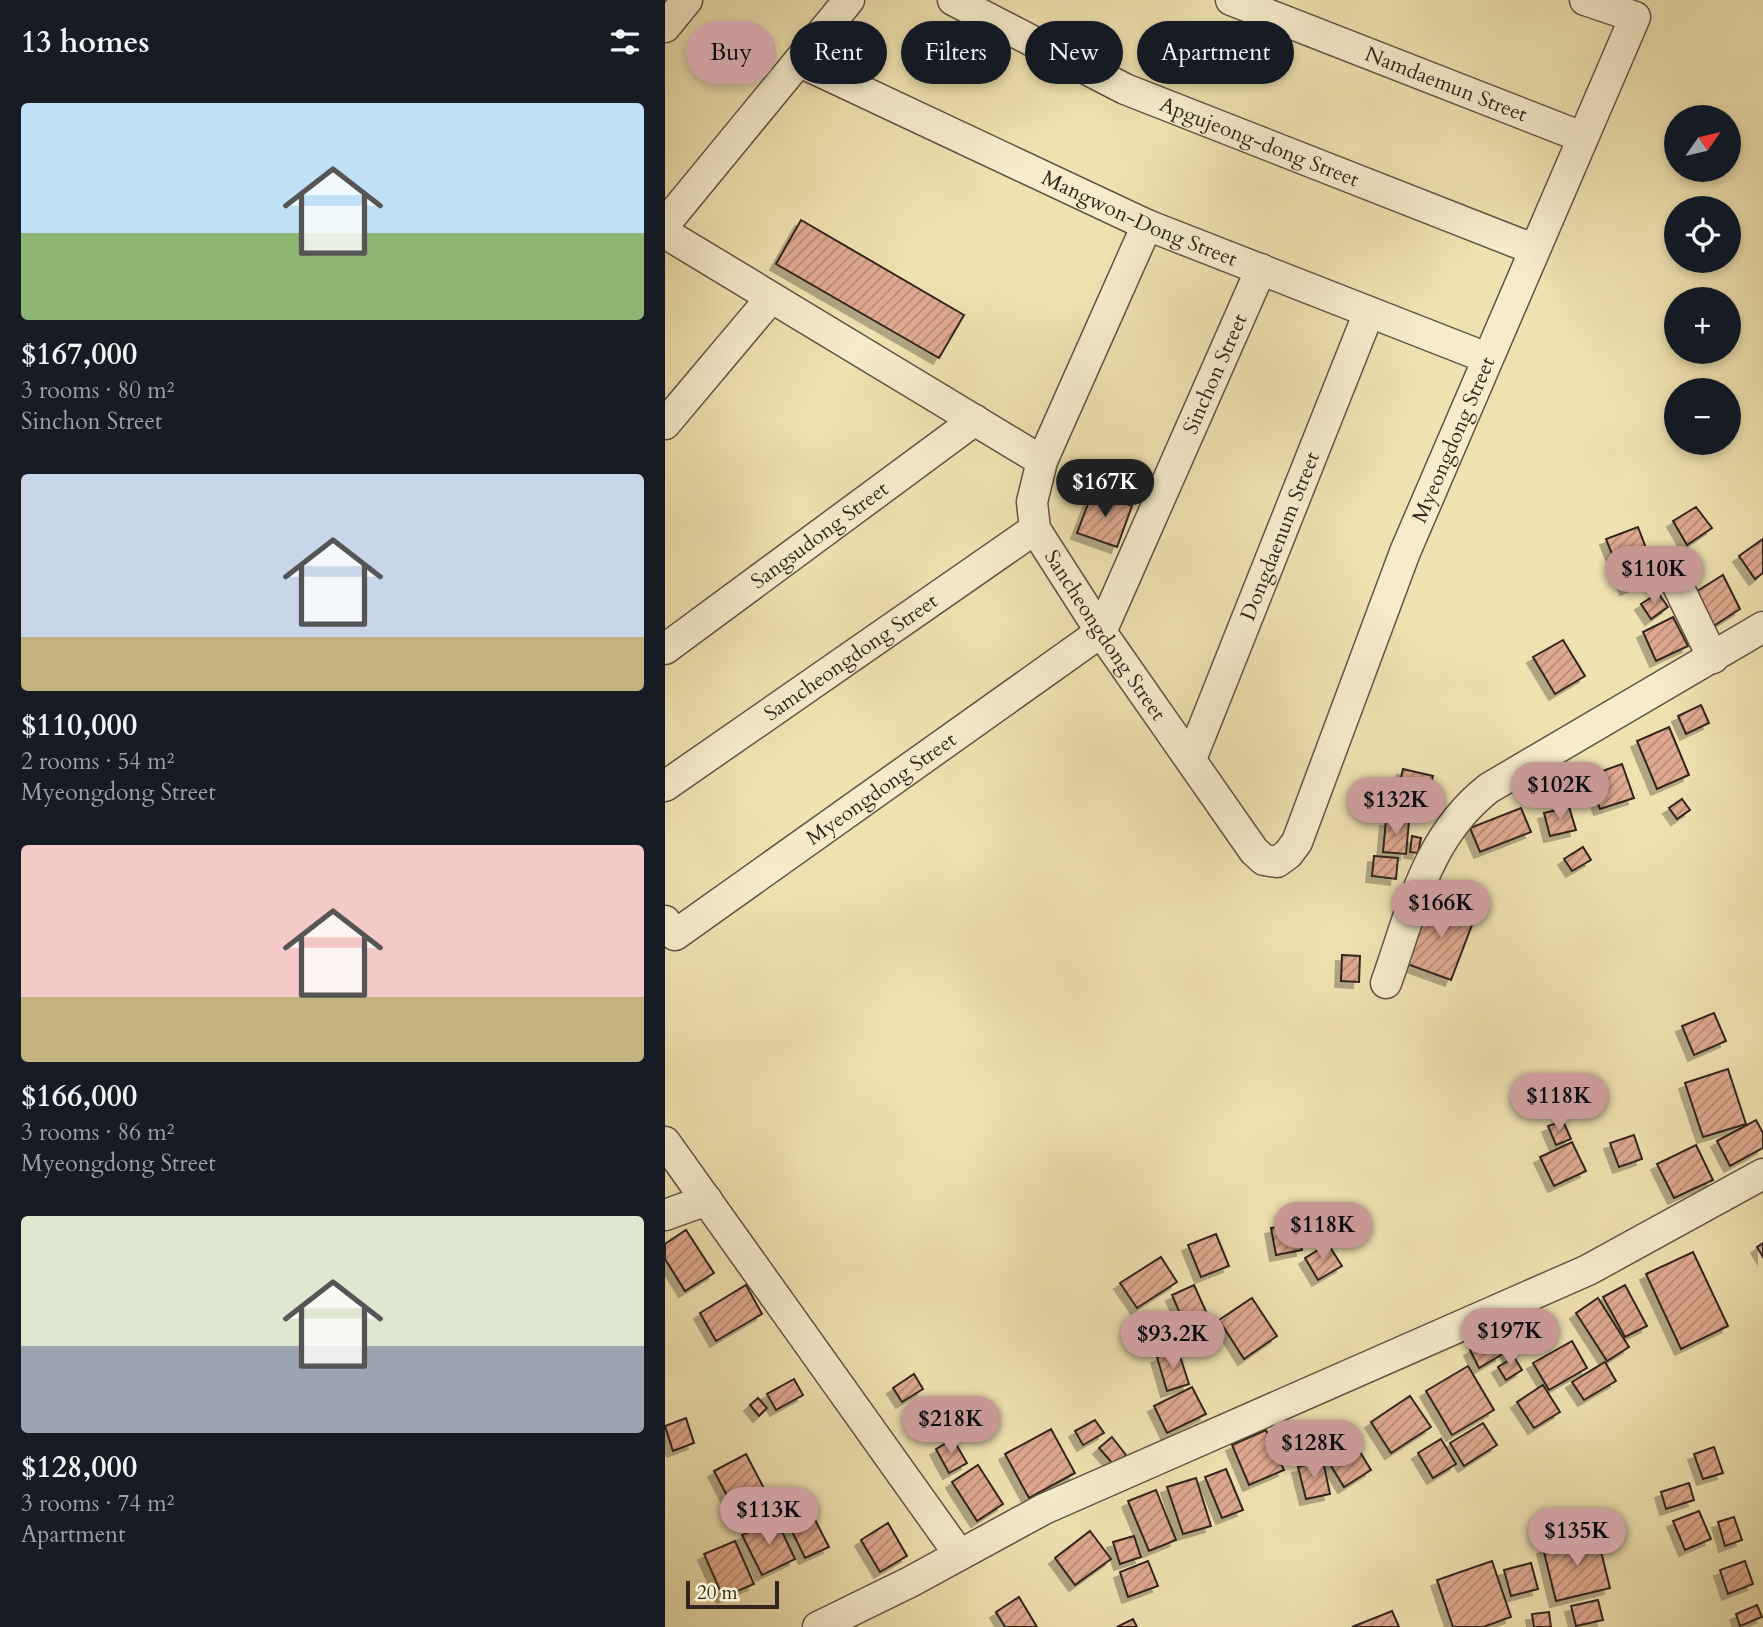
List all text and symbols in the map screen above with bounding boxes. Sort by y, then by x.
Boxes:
chip: Buy [686,21,776,84]
chip: Rent [790,21,887,84]
chip: Filters [901,21,1011,84]
chip: New [1025,21,1123,84]
chip: Apartment [1137,21,1294,84]
text: 13 homes [21,22,150,63]
icon: filters [606,23,644,61]
street label: Namdaemun Street [1361,39,1532,129]
street label: Apgujeong-dong Street [1155,90,1364,194]
north arrow [1664,105,1741,182]
map controls [1664,105,1741,455]
icon: home [270,148,396,274]
street label: Mangwon-Dong Street [1037,163,1242,274]
button: locate [1664,196,1741,273]
button: + [1664,287,1741,364]
street label: Sinchon Street [1175,309,1254,439]
text: $167,000 [21,334,137,375]
street label: Myeongdong Street [1405,352,1502,527]
text: 3 rooms · 80 m² [21,375,174,406]
button: − [1664,378,1741,455]
text: Sinchon Street [21,406,162,437]
street label: Dongdaenum Street [1233,447,1327,625]
pin: $167K [1056,460,1154,519]
text: $167K [1072,466,1138,497]
street label: Sangsudong Street [745,474,894,595]
icon: home [270,519,396,645]
street label: Sancheongdong Street [1038,544,1173,727]
pin: $110K [1605,546,1703,606]
text: $110K [1621,553,1687,584]
street label: Samcheongdong Street [758,586,944,728]
text: $110,000 [21,705,137,746]
street label: Myeongdong Street [800,725,962,852]
text: 2 rooms · 54 m² [21,746,174,777]
pin: $102K [1511,762,1609,822]
text: $102K [1527,769,1593,800]
text: Myeongdong Street [21,777,216,808]
pin: $132K [1347,778,1445,837]
text: $132K [1363,784,1429,815]
pin: $166K [1392,880,1490,940]
text: $166K [1408,887,1474,918]
icon: home [270,890,396,1016]
pin: $118K [1510,1074,1608,1133]
text: $166,000 [21,1076,137,1117]
text: $118K [1526,1080,1592,1111]
text: 3 rooms · 86 m² [21,1117,174,1148]
text: Myeongdong Street [21,1148,216,1179]
pin: $118K [1274,1202,1372,1262]
text: $118K [1290,1209,1356,1240]
icon: home [270,1261,396,1387]
pin: $197K [1461,1308,1559,1368]
pin: $93.2K [1116,1312,1230,1371]
text: $197K [1477,1315,1543,1346]
text: $93.2K [1137,1318,1209,1349]
pin: $218K [902,1396,1000,1456]
text: $218K [918,1403,984,1434]
pin: $128K [1265,1420,1363,1480]
text: $128K [1281,1427,1347,1458]
text: $128,000 [21,1447,137,1488]
text: 3 rooms · 74 m² [21,1488,174,1519]
pin: $113K [720,1488,818,1547]
text: $113K [736,1494,802,1525]
pin: $135K [1528,1508,1626,1568]
text: $135K [1544,1515,1610,1546]
text: Apartment [21,1519,125,1550]
scale bar [686,1578,779,1610]
text: 20 m [697,1580,738,1606]

